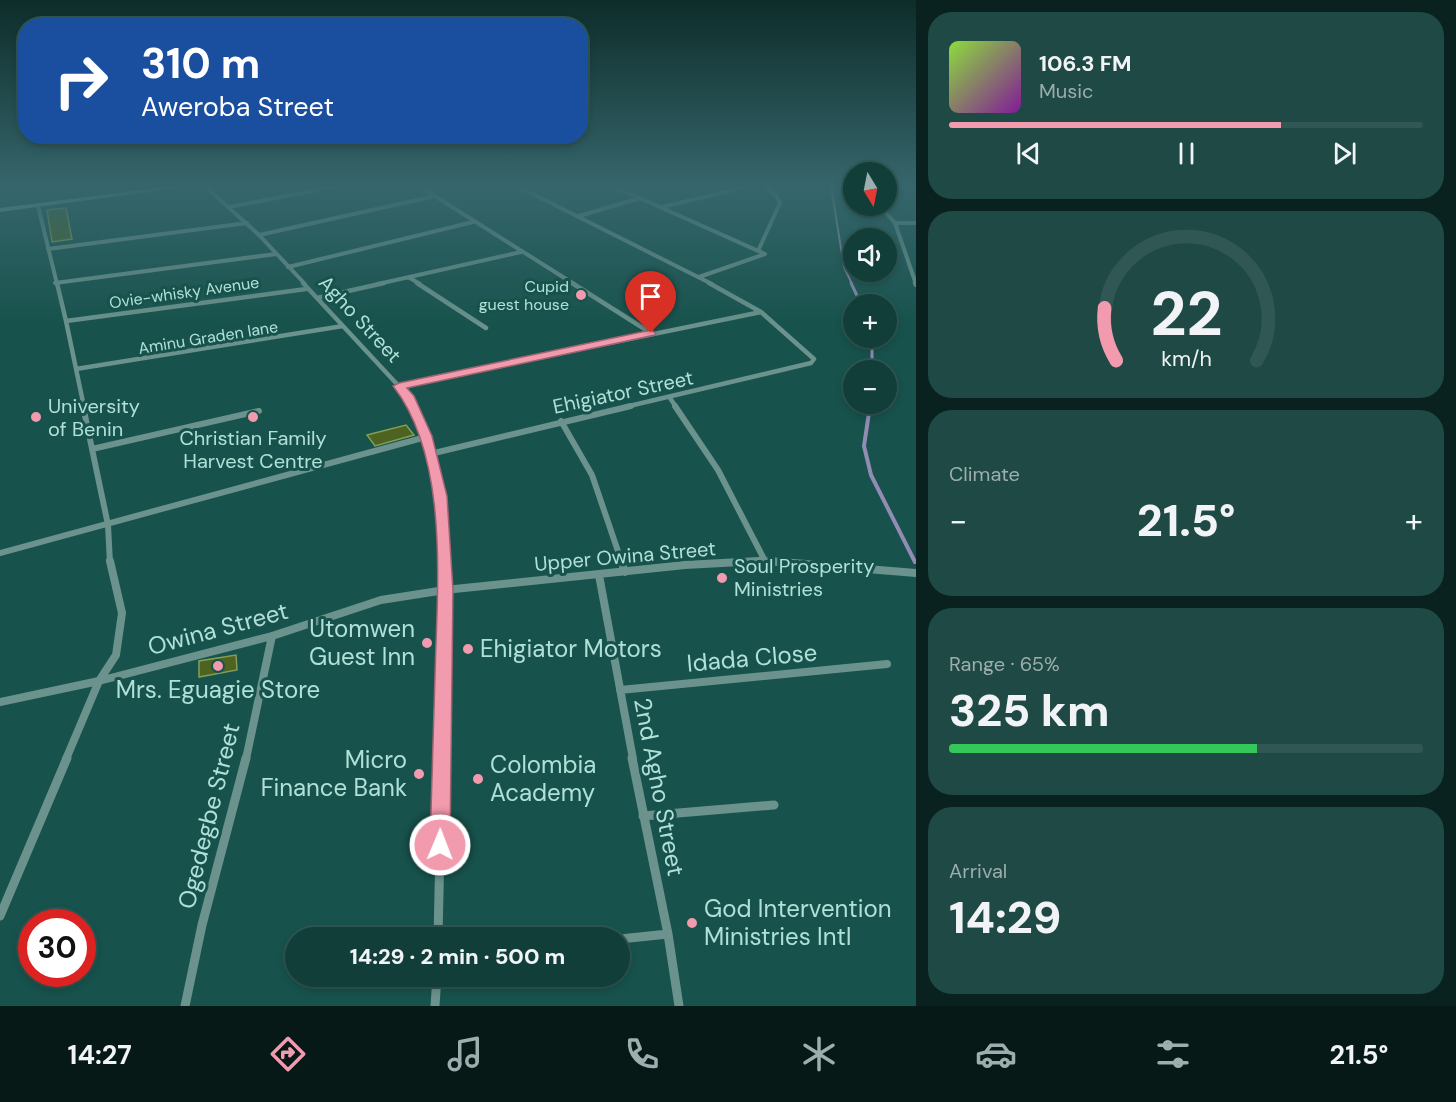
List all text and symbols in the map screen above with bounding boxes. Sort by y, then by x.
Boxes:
text: 310 m [141,36,260,91]
icon: right [42,42,120,120]
text: 106.3 FM [1039,49,1131,78]
text: Music [1039,78,1094,104]
text: Aweroba Street [141,89,334,124]
icon: previous [1012,137,1045,170]
icon: pause [1170,137,1203,170]
icon: next [1328,137,1361,170]
north arrow [843,162,897,216]
map controls [843,162,897,414]
button: sound [843,228,897,282]
street label: Agho Street [313,270,407,368]
pin [625,271,676,333]
street label: Ovie-whisky Avenue [108,272,260,313]
text: 22 [1150,273,1222,354]
place label: Cupid guest house [479,276,569,315]
icon: arrive [634,280,667,313]
marker: Cupid guest house [574,288,588,302]
button: + [843,294,897,348]
street label: Aminu Graden lane [137,316,279,359]
text: km/h [1161,346,1211,374]
button: − [843,360,897,414]
street label: Ehigiator Street [550,364,696,420]
place label: University of Benin [48,393,140,442]
marker: University of Benin [29,410,43,424]
marker: Christian Family Harvest Centre [246,410,260,424]
place label: Christian Family Harvest Centre [179,425,327,474]
text: Climate [949,461,1020,487]
text: 21.5° [1137,491,1235,550]
text: − [949,499,967,542]
text: + [1405,499,1423,542]
street label: Upper Owina Street [533,535,717,577]
place label: Soul Prosperity Ministries [734,553,874,602]
marker: Soul Prosperity Ministries [715,571,729,585]
street label: Owina Street [144,595,291,662]
place label: Utomwen Guest Inn [309,613,415,672]
place label: Ehigiator Motors [480,633,662,664]
marker: Utomwen Guest Inn [420,636,434,650]
street label: Idada Close [686,636,818,679]
marker: Ehigiator Motors [461,642,475,656]
text: Range · 65% [949,651,1060,677]
marker: Mrs. Eguagie Store [211,659,225,673]
place label: Mrs. Eguagie Store [116,674,320,705]
text: 325 km [949,681,1110,740]
street label: 2nd Agho Street [627,695,692,879]
street label: Ogedegbe Street [170,720,247,912]
place label: Micro Finance Bank [261,744,407,803]
place label: Colombia Academy [490,749,596,808]
marker: Micro Finance Bank [412,767,426,781]
marker: Colombia Academy [471,772,485,786]
position arrow [408,813,472,877]
text: Arrival [949,858,1007,884]
text: 14:29 [949,888,1061,947]
place label: God Intervention Ministries Intl [704,893,891,952]
speed limit sign: 30 [18,909,96,987]
marker: God Intervention Ministries Intl [685,916,699,930]
text: 14:29 · 2 min · 500 m [350,942,565,971]
icon: directions [267,1033,309,1075]
icon: music [444,1033,486,1075]
icon: phone [621,1033,663,1075]
icon: climate [798,1033,840,1075]
icon: car [975,1033,1017,1075]
icon: filters [1152,1033,1194,1075]
text: 14:27 [68,1037,132,1072]
text: 21.5° [1330,1037,1388,1072]

